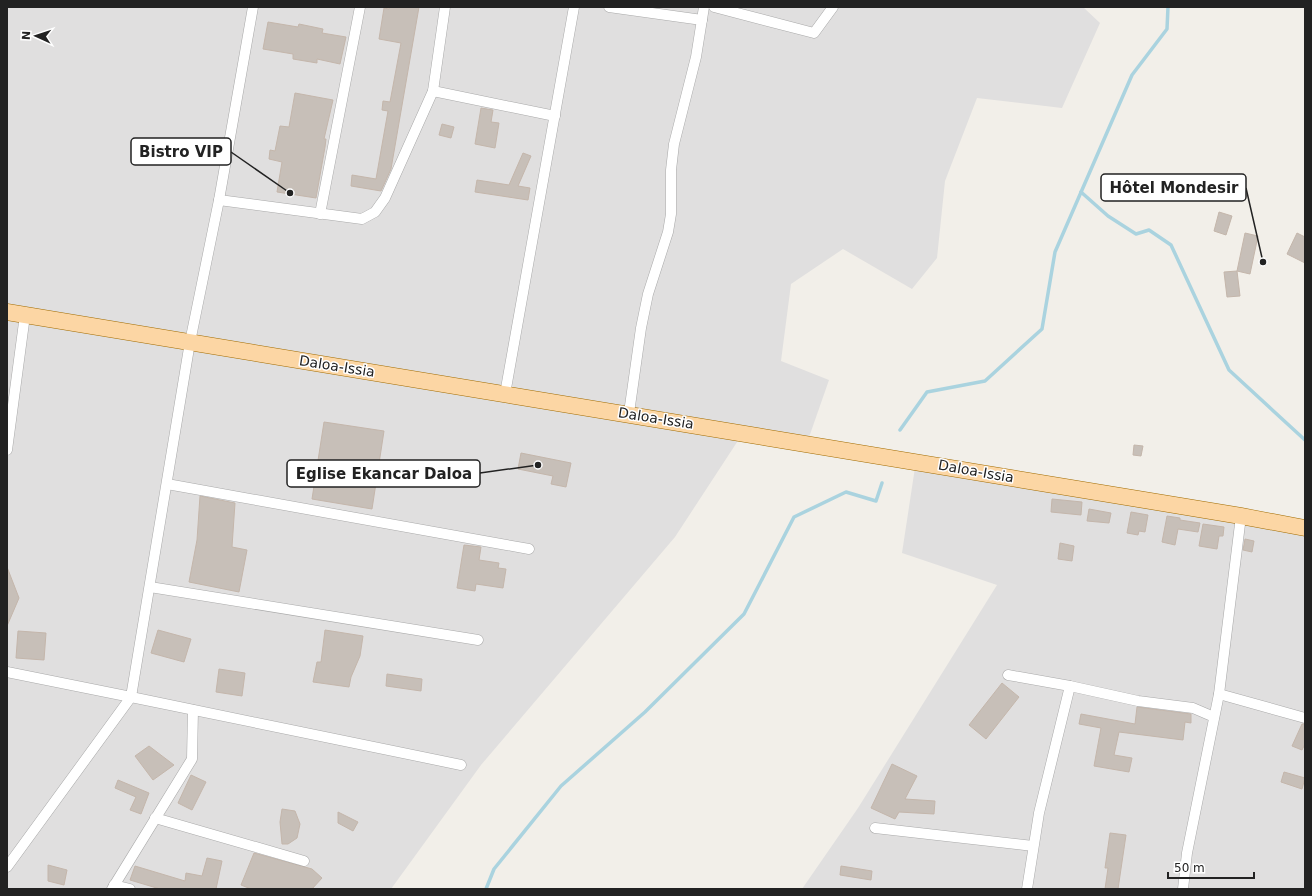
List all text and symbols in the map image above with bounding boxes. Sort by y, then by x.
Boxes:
north arrow [16,16,56,56]
text: N [20,31,33,40]
callout: Bistro VIP [131,138,231,165]
text: Bistro VIP [139,143,223,161]
callout: Hôtel Mondesir [1101,174,1246,201]
text: Hôtel Mondesir [1110,179,1239,197]
street label: Daloa-Issia [298,352,376,380]
street label: Daloa-Issia [617,404,695,432]
street label: Daloa-Issia [937,456,1015,486]
callout: Eglise Ekancar Daloa [287,460,480,487]
text: Eglise Ekancar Daloa [296,465,472,483]
scale bar [1168,854,1254,880]
text: 50 m [1174,861,1205,875]

